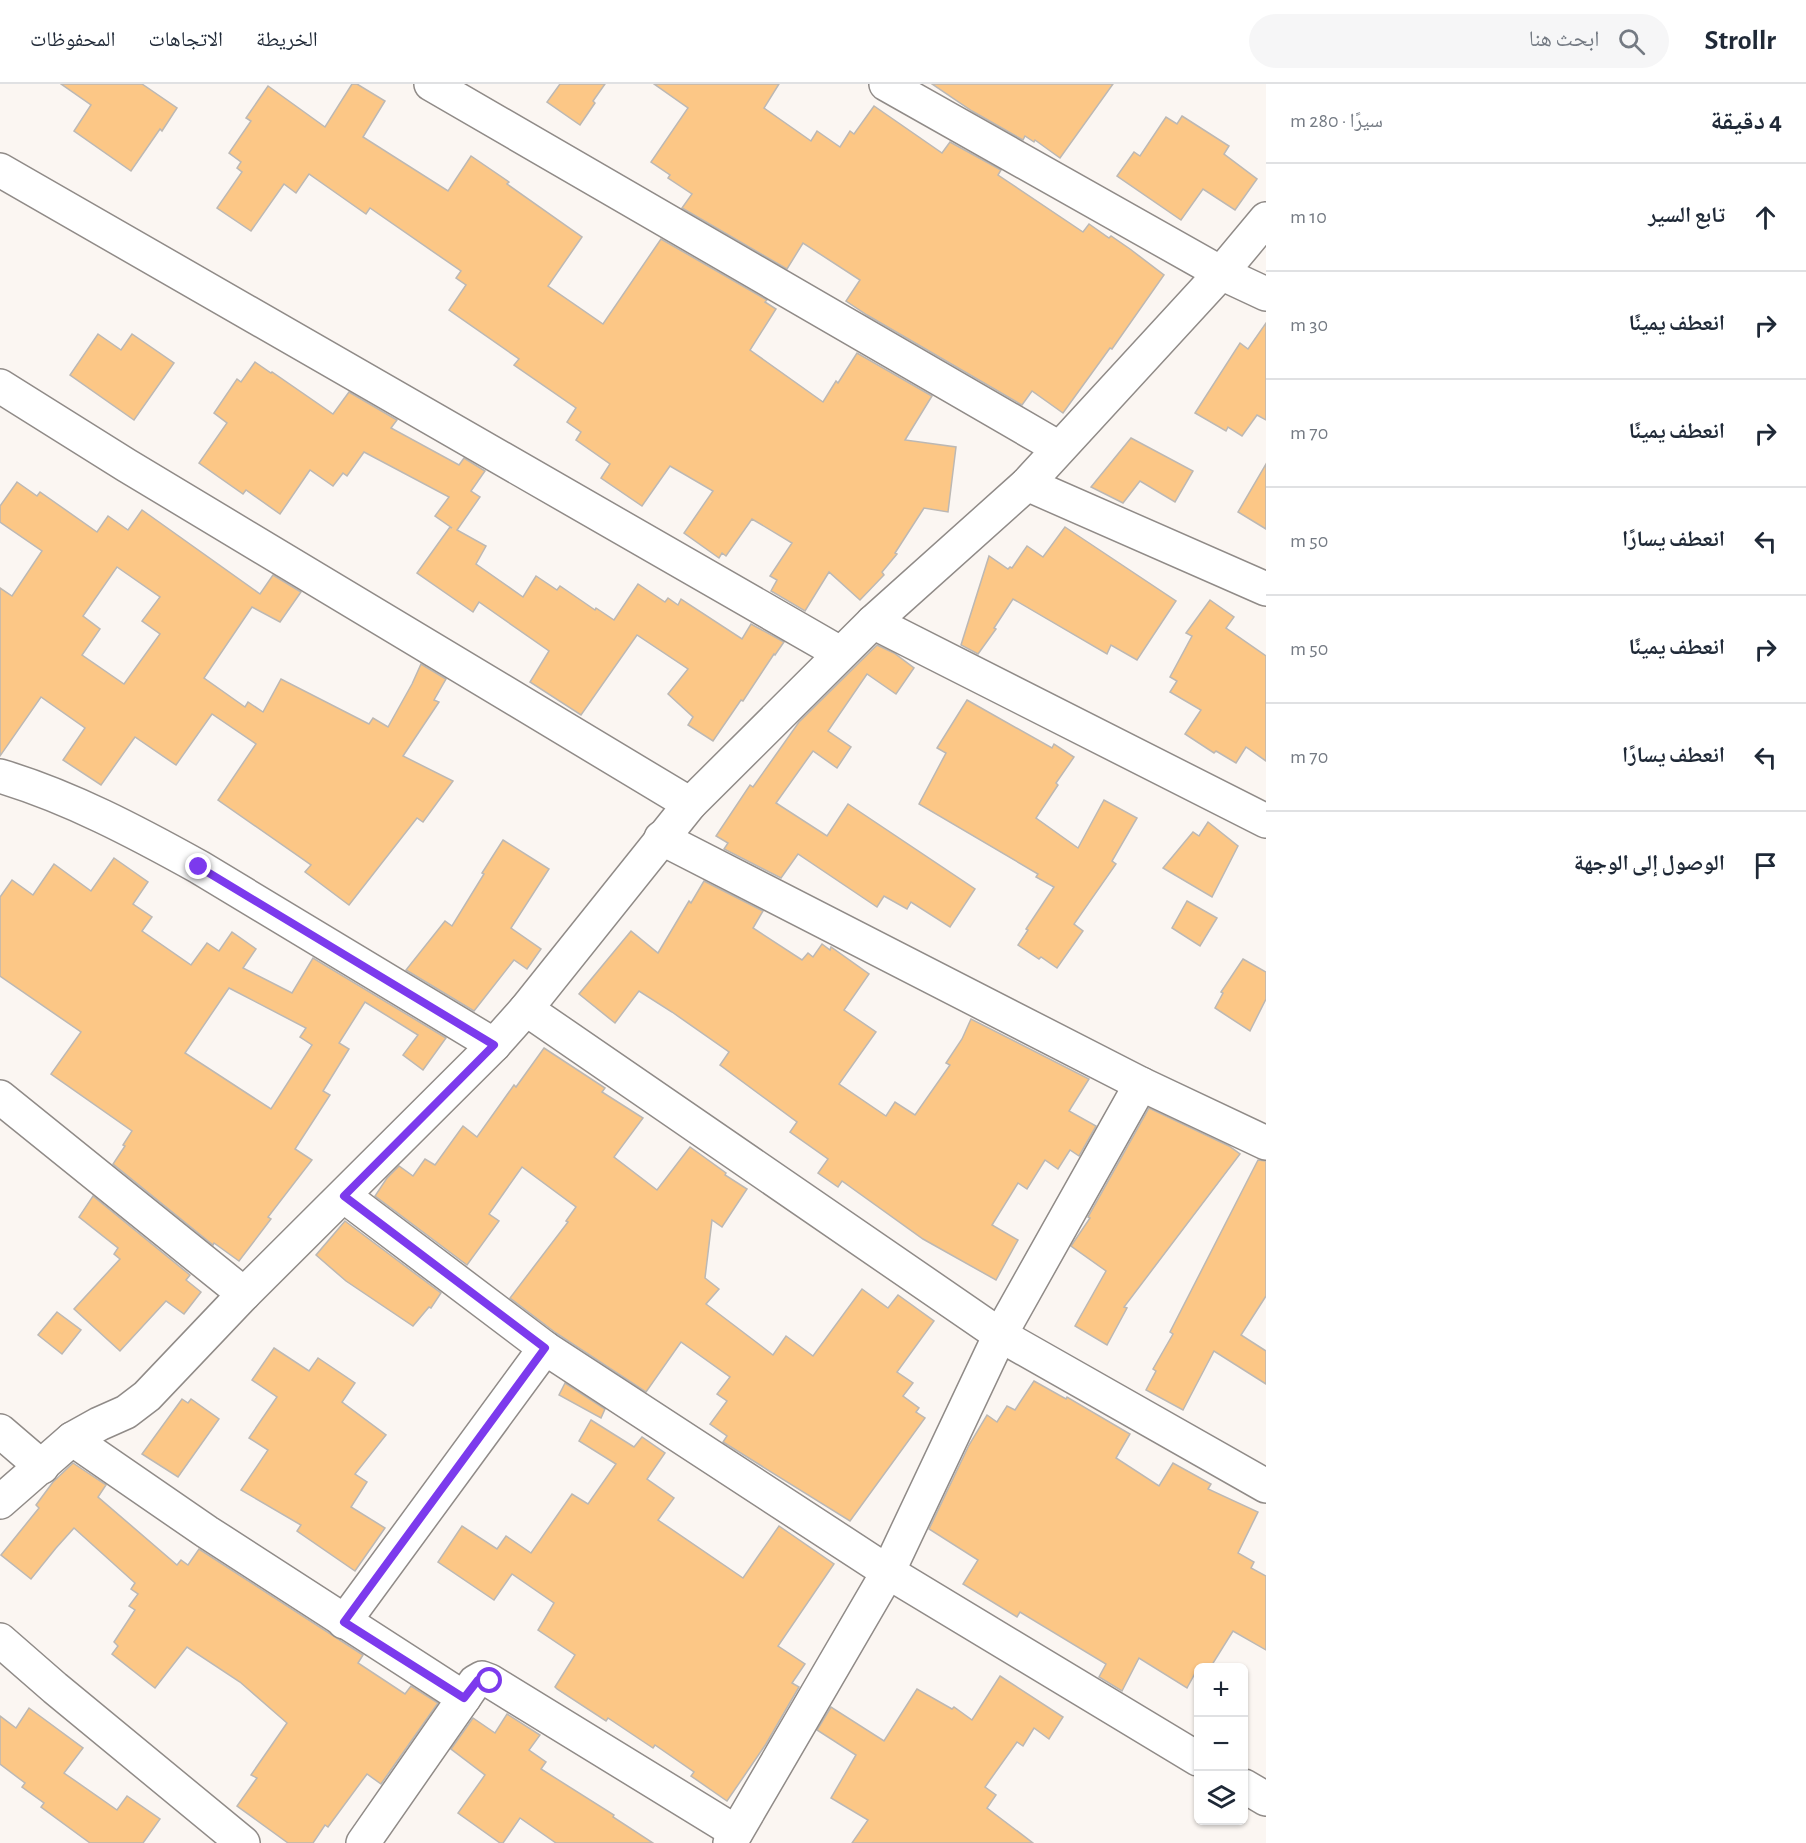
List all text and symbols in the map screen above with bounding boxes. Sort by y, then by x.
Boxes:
search box [1249,14,1669,68]
icon: search [1615,25,1648,58]
text: Strollr [1705,27,1776,55]
text: ابحث هنا [1529,28,1600,50]
text: المحفوظات [30,29,115,50]
text: الاتجاهات [148,29,223,50]
text: الخريطة [256,29,318,50]
text: 4 دقيقة [1710,108,1782,134]
text: سيرًا · 280 m [1290,111,1383,131]
icon: ahead [1749,201,1782,234]
text: تابع السير [1648,204,1725,226]
text: 10 m [1290,207,1327,227]
icon: right [1749,309,1782,342]
text: انعطف يمينًا [1628,312,1725,334]
text: 30 m [1290,315,1328,335]
icon: right [1749,417,1782,450]
text: انعطف يمينًا [1628,420,1725,442]
text: 70 m [1290,423,1328,443]
icon: left [1749,525,1782,558]
text: انعطف يسارًا [1622,528,1725,550]
text: 50 m [1290,531,1328,551]
icon: right [1749,633,1782,666]
text: انعطف يمينًا [1628,636,1725,658]
text: 50 m [1290,639,1328,659]
icon: left [1749,741,1782,774]
text: انعطف يسارًا [1622,744,1725,766]
text: 70 m [1290,747,1328,767]
icon: arrive [1749,849,1782,882]
text: الوصول إلى الوجهة [1574,852,1725,874]
route end [185,853,211,879]
map controls [1194,1663,1248,1825]
button: + [1194,1663,1248,1717]
route start [476,1667,502,1693]
button: − [1194,1717,1248,1771]
button: layers [1194,1771,1248,1825]

